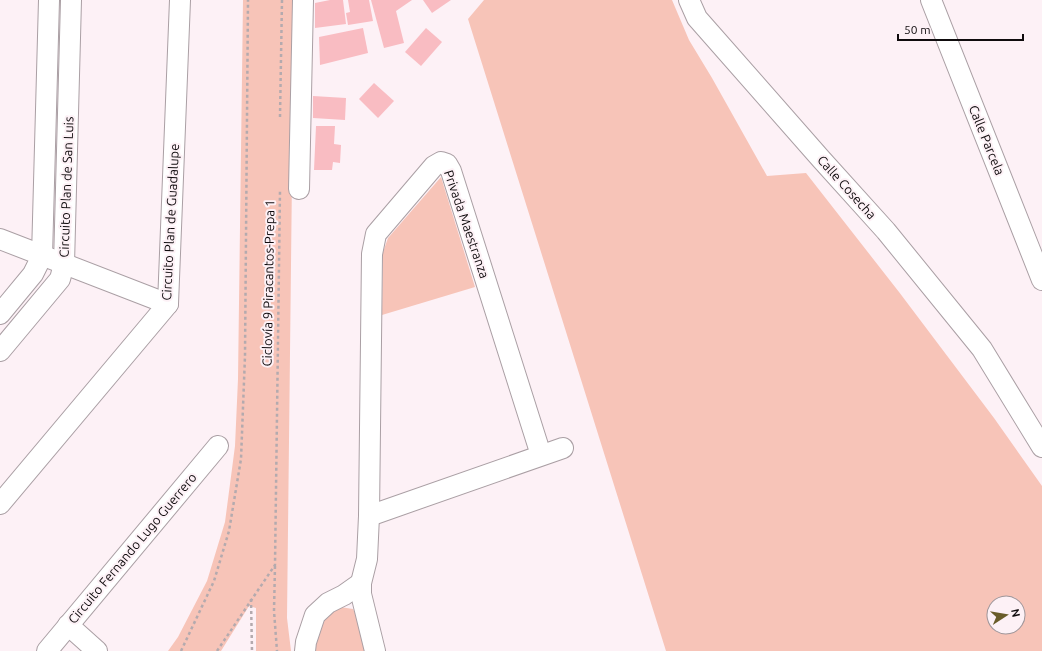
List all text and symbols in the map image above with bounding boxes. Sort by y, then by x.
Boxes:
scale bar [898,16,1023,42]
text: 50 m [904,23,931,36]
street label: Calle Parcela [967,103,1007,177]
street label: Circuito Plan de San Luis [57,116,75,258]
street label: Circuito Plan de Guadalupe [159,143,181,301]
street label: Calle Cosecha [815,153,879,221]
street label: Privada Maestranza [442,168,492,280]
street label: Ciclovía 9 Piracantos-Prepa 1 [260,199,276,367]
street label: Circuito Fernando Lugo Guerrero [65,470,199,626]
north arrow [986,595,1026,635]
text: N [1009,608,1023,618]

